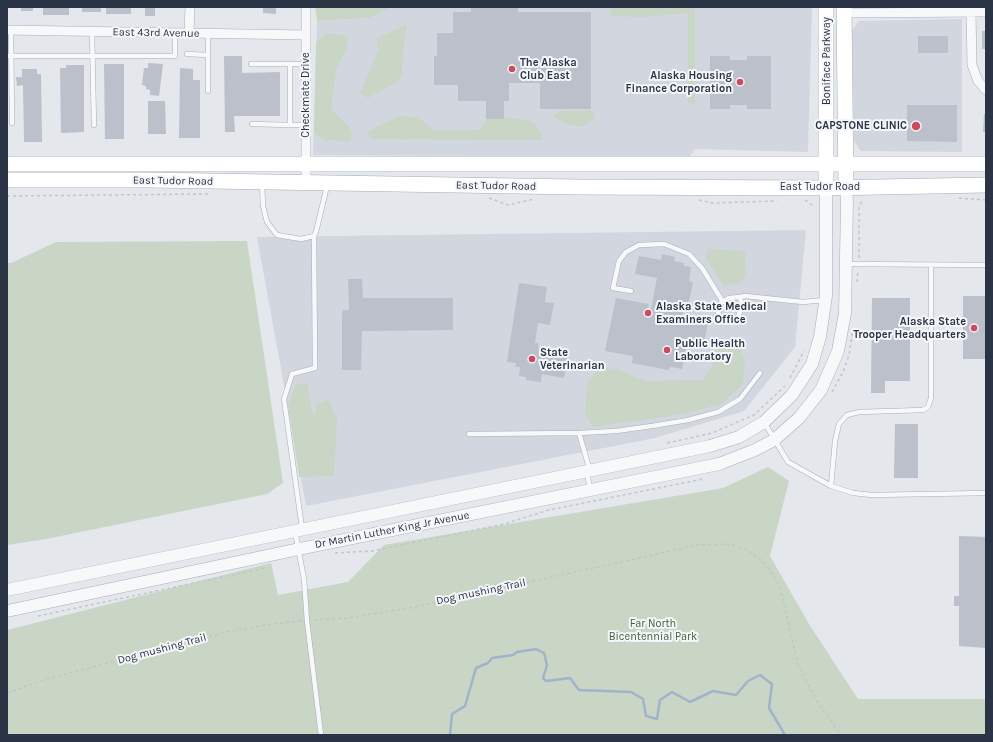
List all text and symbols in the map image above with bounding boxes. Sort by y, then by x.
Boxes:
street label: Boniface Parkway [820,17,834,105]
street label: East 43rd Avenue [113,26,199,40]
street label: Checkmate Drive [299,52,313,138]
place label: The Alaska Club East [520,56,577,82]
marker: The Alaska Club East [507,64,517,74]
place label: Alaska Housing Finance Corporation [626,69,732,95]
marker: Alaska Housing Finance Corporation [735,77,745,87]
place label: CAPSTONE CLINIC [815,119,907,133]
marker: CAPSTONE CLINIC [910,120,922,132]
street label: East Tudor Road [133,174,213,188]
street label: East Tudor Road [456,179,536,193]
street label: East Tudor Road [780,180,860,194]
place label: Alaska State Medical Examiners Office [656,300,766,326]
marker: Alaska State Medical Examiners Office [643,308,653,318]
place label: Alaska State Trooper Headquarters [853,315,966,341]
marker: Alaska State Trooper Headquarters [969,323,979,333]
place label: Public Health Laboratory [675,337,745,363]
marker: Public Health Laboratory [662,345,672,355]
place label: State Veterinarian [540,346,605,372]
marker: State Veterinarian [527,354,537,364]
street label: Dr Martin Luther King Jr Avenue [314,509,470,551]
street label: Dog mushing Trail [435,576,527,608]
park label: Far North Bicentennial Park [609,617,697,643]
street label: Dog mushing Trail [116,631,208,667]

